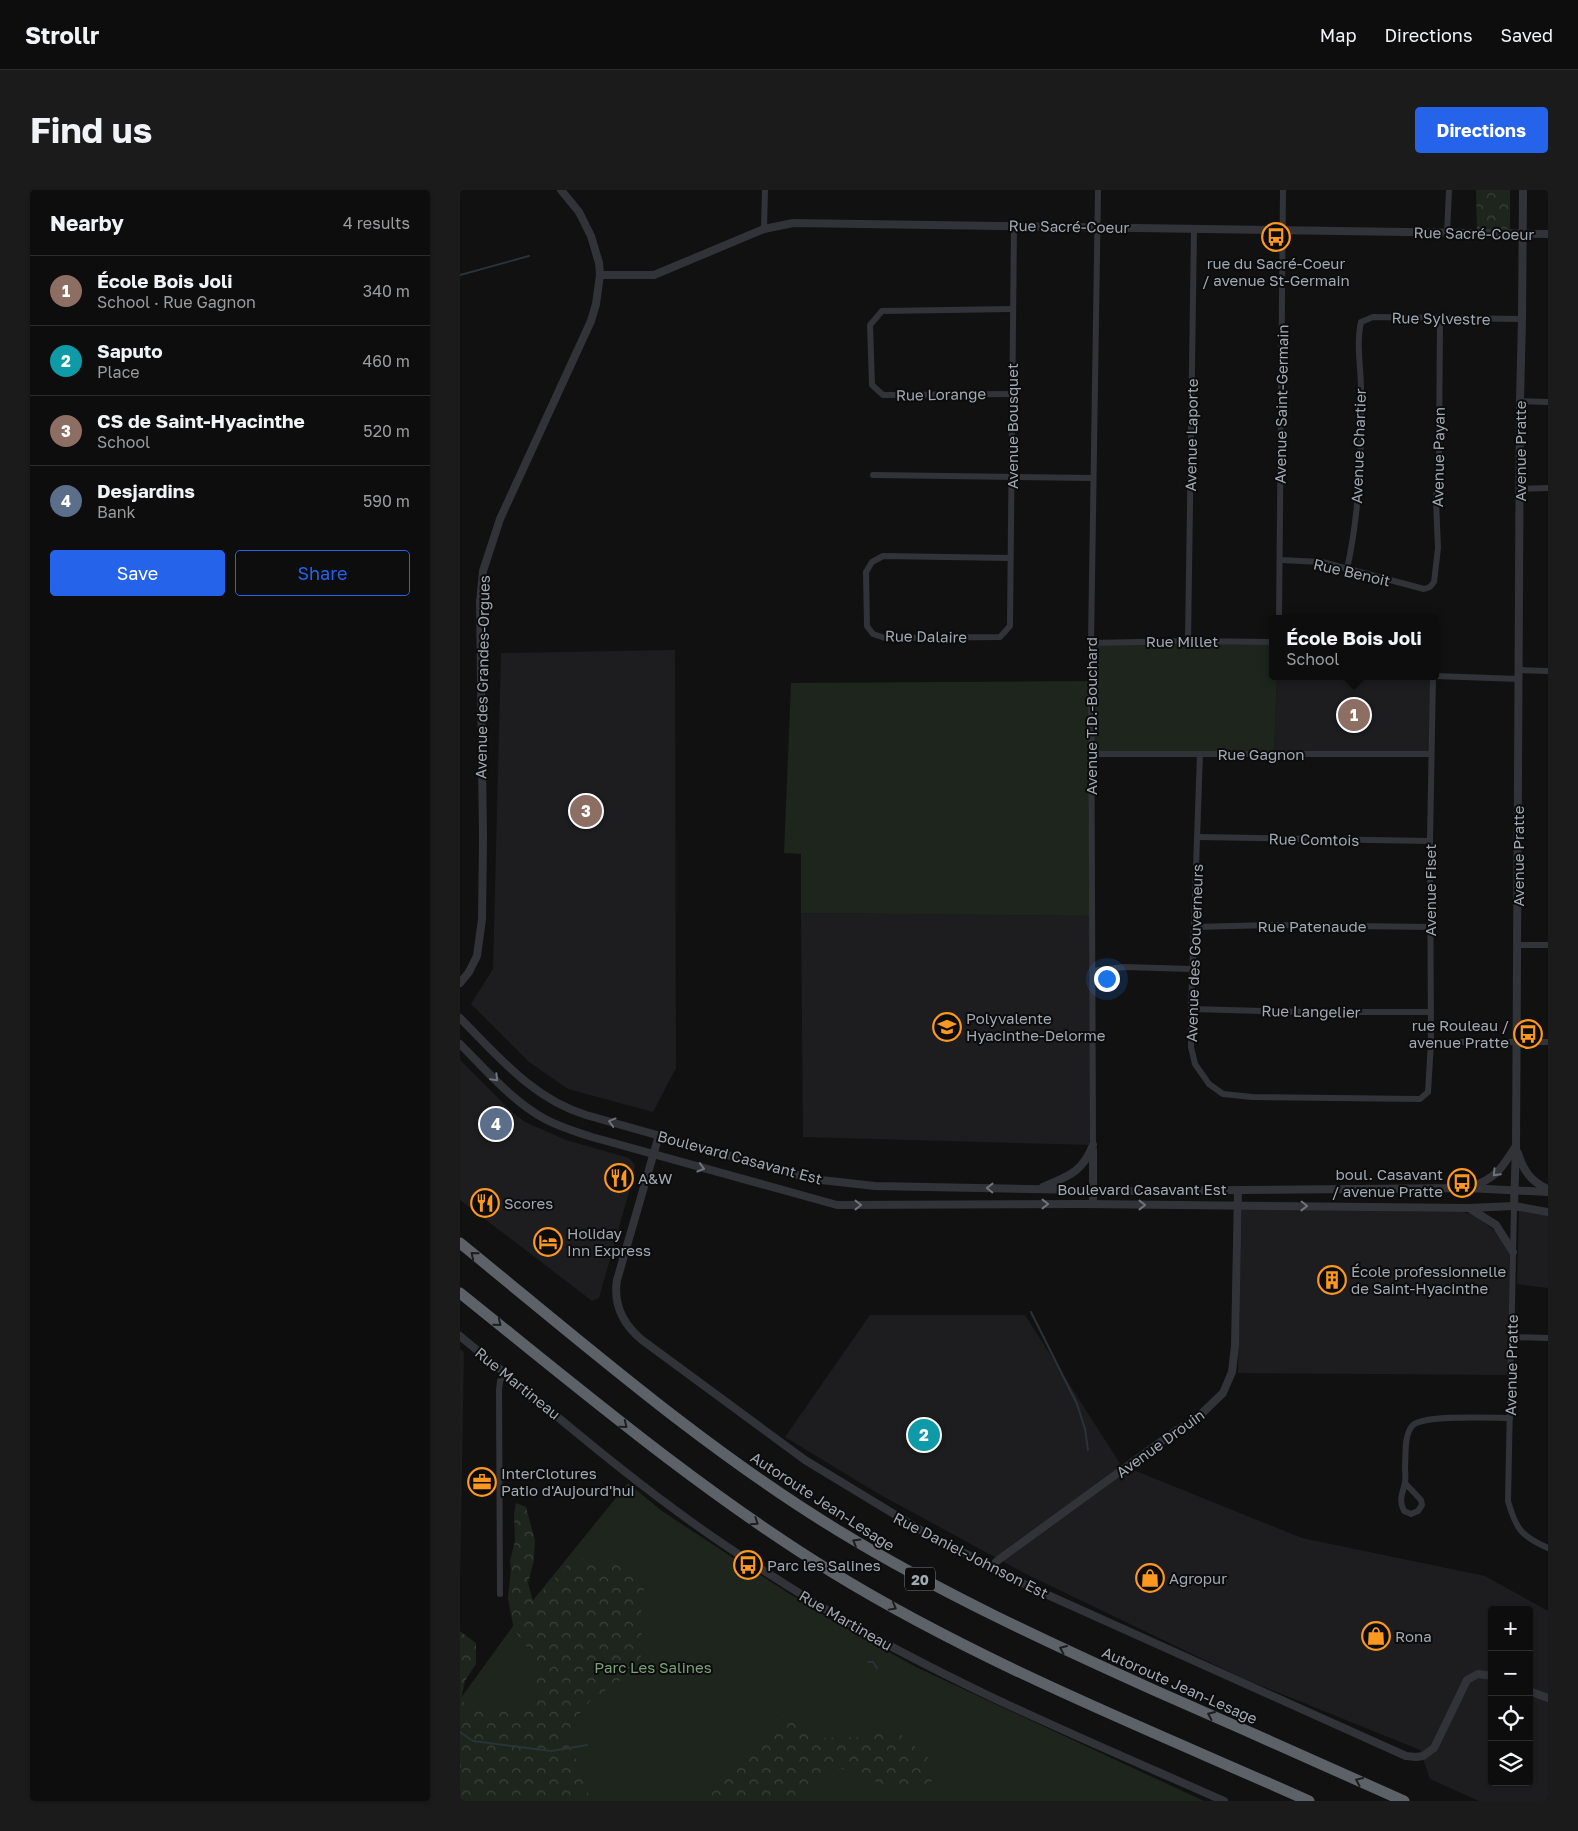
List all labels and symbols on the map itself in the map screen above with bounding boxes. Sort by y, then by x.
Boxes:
street label: Rue Sacré-Coeur [1009,216,1130,236]
bus stop icon: rue du Sacré-Coeur / avenue St-Germain [1261,222,1291,252]
street label: Rue Sacré-Coeur [1414,223,1535,243]
place label: rue du Sacré-Coeur / avenue St-Germain [1202,254,1350,289]
street label: Rue Sylvestre [1391,308,1491,328]
street label: Avenue Saint-Germain [1271,324,1291,484]
street label: Avenue Bousquet [1003,363,1021,489]
street label: Avenue Laporte [1181,378,1201,492]
street label: Rue Lorange [896,384,987,404]
street label: Avenue Chartier [1347,388,1369,504]
street label: Avenue Pratte [1511,400,1529,502]
street label: Avenue Payan [1428,407,1448,507]
street label: Rue Benoit [1312,554,1392,590]
street label: Avenue des Grandes-Orgues [471,575,493,779]
street label: Rue Dalaire [885,626,967,646]
street label: Rue Millet [1146,632,1218,650]
street label: Avenue T.D.-Bouchard [1082,637,1100,795]
pin: 1 [1338,696,1370,734]
street label: Rue Gagnon [1217,745,1305,763]
pin: 3 [570,792,602,830]
street label: Avenue Pratte [1509,805,1527,907]
street label: Rue Comtois [1268,829,1360,849]
street label: Avenue Fiset [1421,844,1439,936]
street label: Avenue des Gouverneurs [1182,863,1206,1042]
street label: Rue Patenaude [1258,917,1367,935]
your location [1094,966,1120,992]
street label: Rue Langelier [1261,1001,1361,1021]
place label: Polyvalente Hyacinthe-Delorme [966,1009,1106,1044]
school or university icon: Polyvalente Hyacinthe-Delorme [932,1012,962,1042]
place label: rue Rouleau / avenue Pratte [1409,1016,1509,1051]
bus stop icon: rue Rouleau / avenue Pratte [1513,1019,1543,1049]
one-way arrow [489,1072,498,1081]
pin: 4 [480,1105,512,1143]
one-way arrow [608,1117,617,1128]
street label: Boulevard Casavant Est [656,1126,824,1188]
one-way arrow [696,1162,705,1173]
restaurant icon: A&W [604,1163,634,1193]
place label: boul. Casavant / avenue Pratte [1332,1165,1443,1200]
one-way arrow [1493,1167,1502,1176]
bus stop icon: boul. Casavant / avenue Pratte [1447,1168,1477,1198]
place label: A&W [638,1169,673,1187]
street label: Boulevard Casavant Est [1057,1180,1227,1198]
one-way arrow [985,1183,993,1193]
restaurant icon: Scores [470,1188,500,1218]
place label: Scores [504,1194,553,1212]
one-way arrow [1041,1199,1049,1210]
one-way arrow [855,1200,863,1210]
one-way arrow [1138,1200,1146,1210]
one-way arrow [1301,1201,1309,1211]
place label: Holiday Inn Express [567,1224,651,1259]
hotel icon: Holiday Inn Express [533,1227,563,1257]
one-way arrow [471,1251,480,1260]
place label: École professionnelle de Saint-Hyacinthe [1351,1262,1507,1297]
building icon: École professionnelle de Saint-Hyacinthe [1317,1265,1347,1295]
street label: Avenue Pratte [1501,1314,1521,1416]
one-way arrow [492,1318,501,1326]
street label: Rue Martineau [472,1343,564,1423]
street label: Avenue Drouin [1113,1405,1207,1481]
pin: 2 [908,1416,940,1454]
one-way arrow [619,1420,628,1429]
street label: Autoroute Jean-Lesage [748,1448,899,1554]
place label: InterClotures Patio d'Aujourd'hui [501,1464,635,1499]
office icon: InterClotures Patio d'Aujourd'hui [467,1467,497,1497]
street label: Rue Daniel-Johnson Est [891,1508,1051,1602]
one-way arrow [749,1516,758,1525]
one-way arrow [853,1538,862,1548]
bus stop icon: Parc les Salines [733,1550,763,1580]
place label: Parc les Salines [767,1556,881,1574]
shop icon: Agropur [1135,1563,1165,1593]
road number: 20 [905,1568,935,1590]
place label: Agropur [1169,1569,1227,1587]
street label: Rue Martineau [796,1586,896,1654]
one-way arrow [888,1601,897,1611]
shop icon: Rona [1361,1621,1391,1651]
place label: Rona [1395,1627,1432,1645]
street label: Autoroute Jean-Lesage [1100,1643,1261,1727]
one-way arrow [1059,1644,1068,1655]
park label: Parc Les Salines [594,1658,712,1676]
one-way arrow [1207,1711,1216,1721]
one-way arrow [1355,1777,1364,1788]

